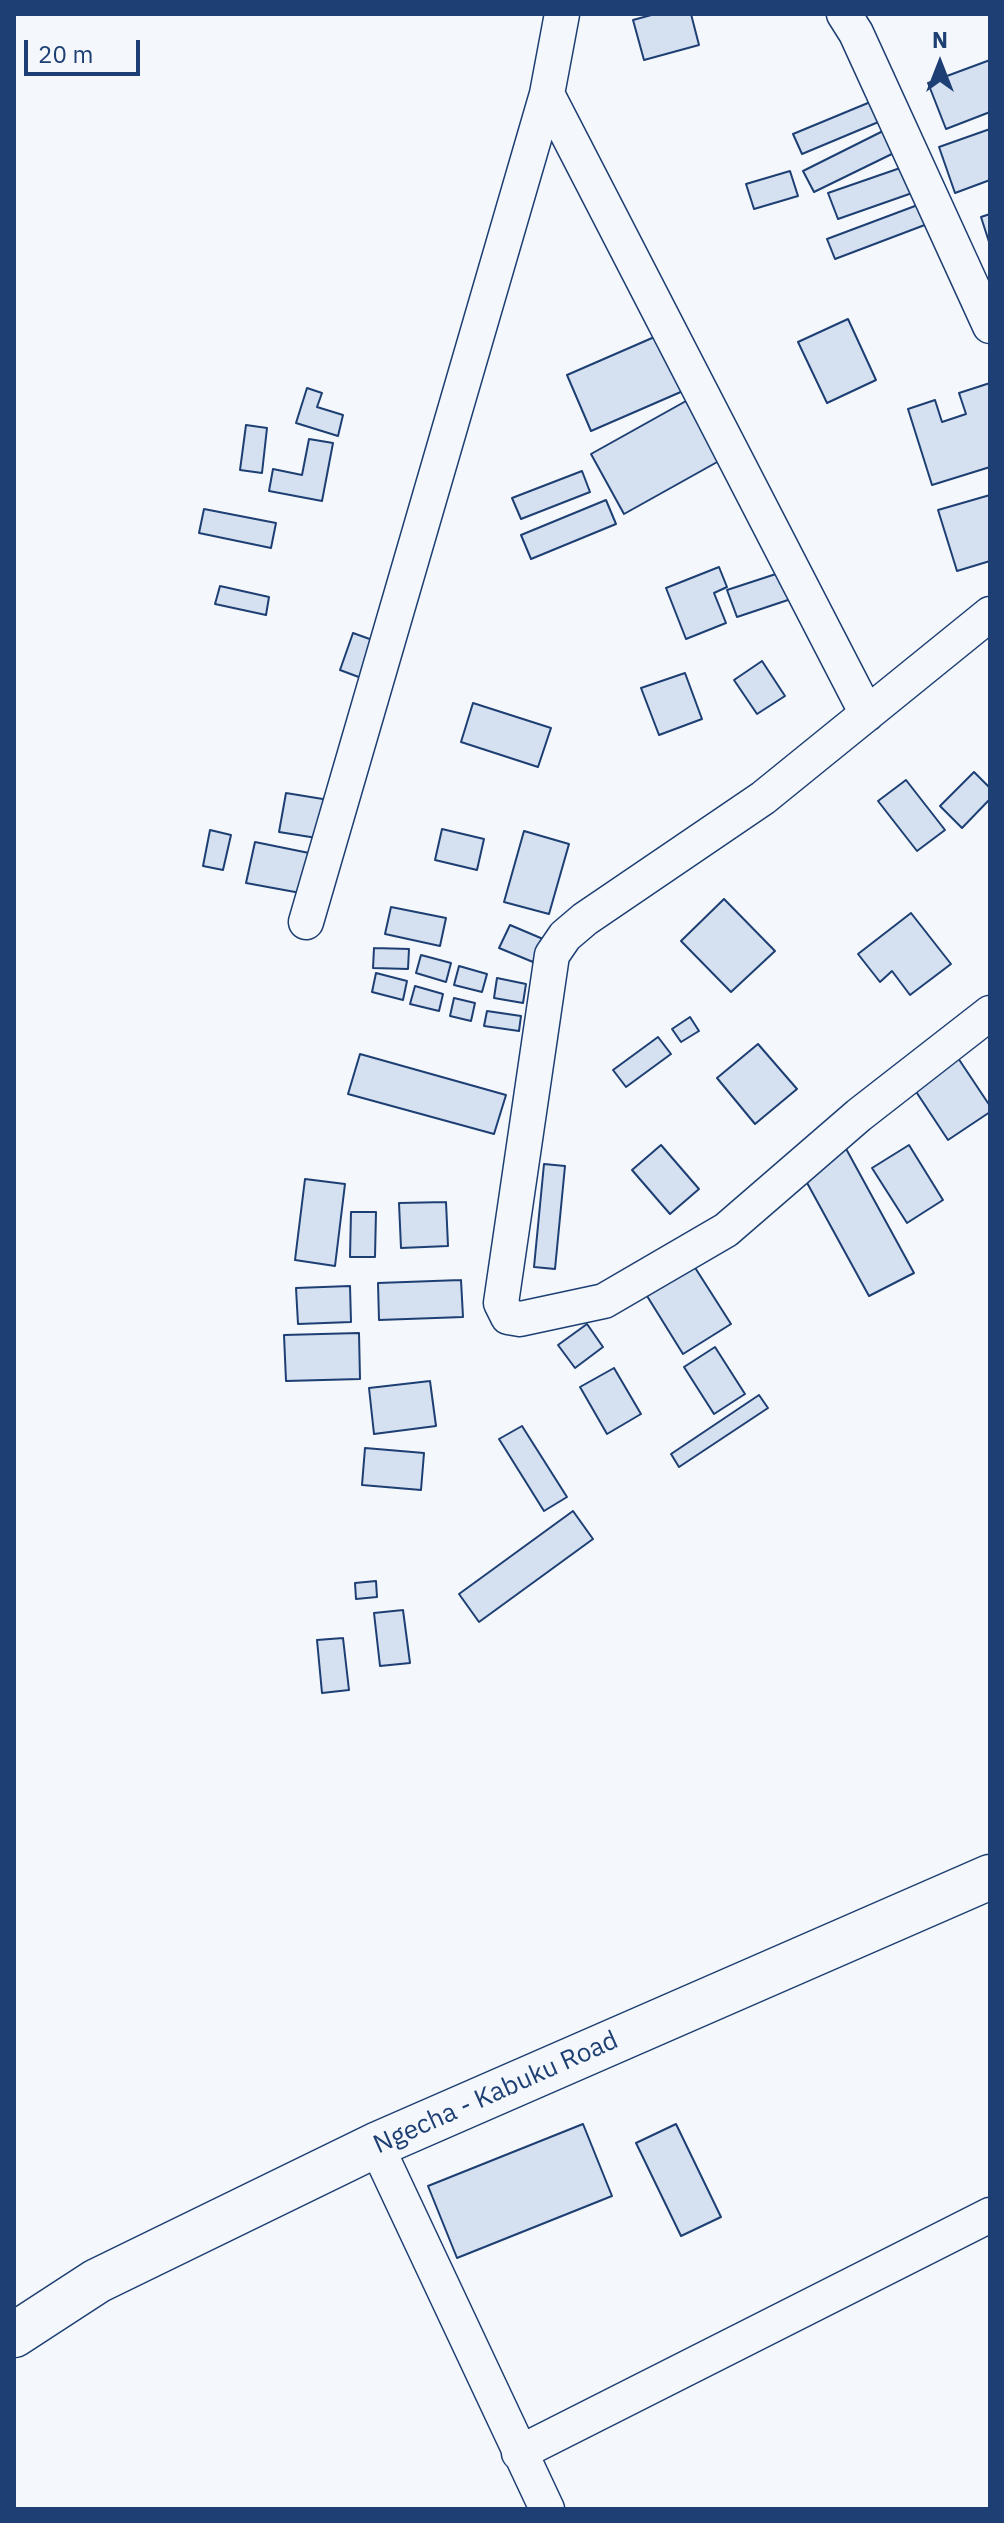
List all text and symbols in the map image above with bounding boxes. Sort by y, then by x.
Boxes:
scale bar [28,24,144,74]
north arrow [900,24,980,104]
text: N [932,25,948,54]
text: 20 m [38,38,93,70]
street label: Ngecha - Kabuku Road [369,2025,623,2161]

